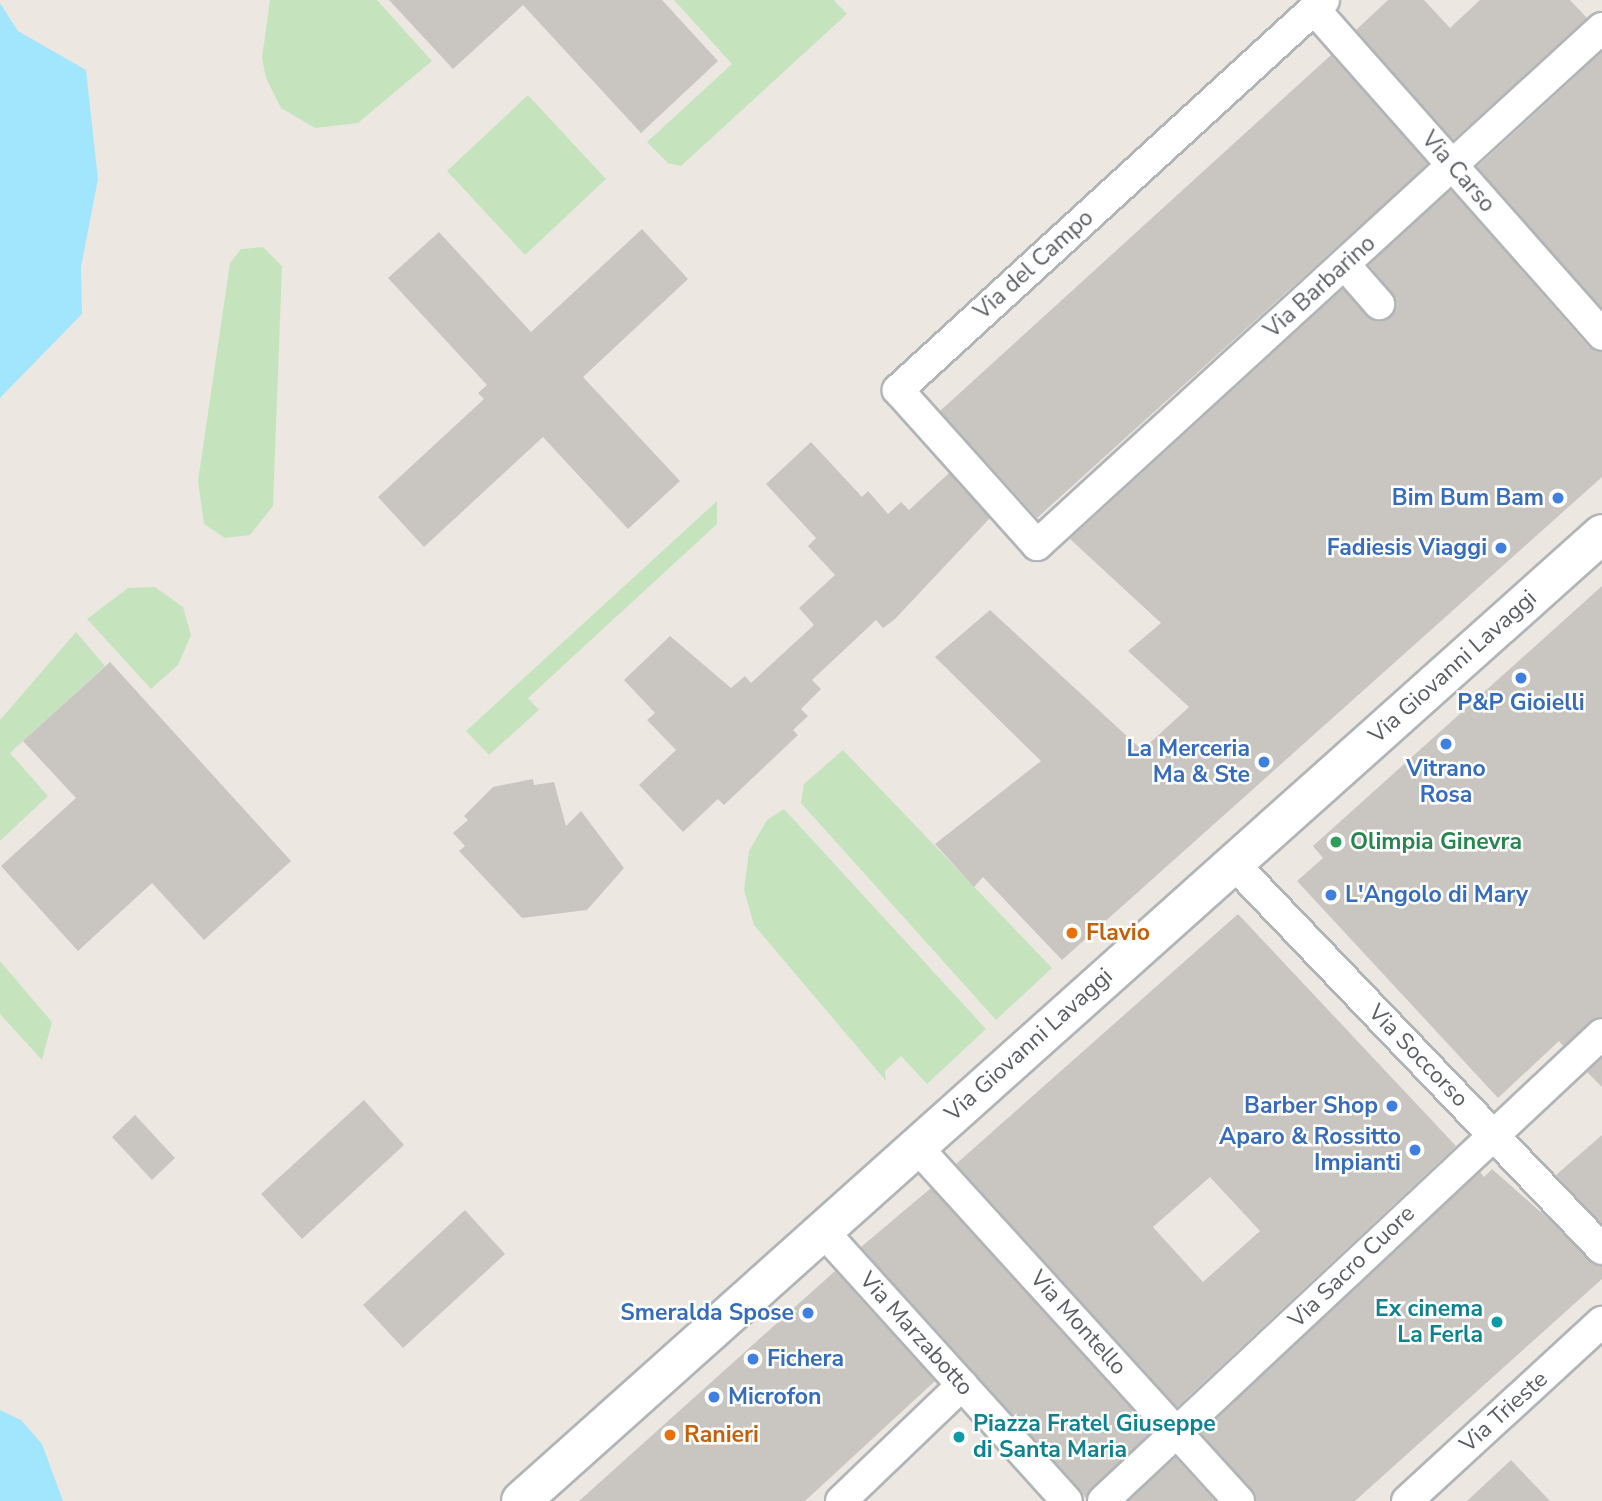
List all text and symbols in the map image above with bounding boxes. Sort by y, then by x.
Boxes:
street label: Via Carso [1415,126,1501,218]
street label: Via del Campo [969,204,1099,326]
street label: Via Barbarino [1259,230,1381,344]
place label: Bim Bum Bam [1392,484,1544,512]
marker: Bim Bum Bam [1550,490,1566,506]
place label: Fadiesis Viaggi [1327,534,1487,562]
marker: Fadiesis Viaggi [1493,540,1509,556]
street label: Via Giovanni Lavaggi [1364,585,1542,749]
marker: P&P Gioielli [1513,670,1529,686]
place label: P&P Gioielli [1457,689,1585,717]
place label: La Merceria Ma & Ste [1126,735,1250,789]
marker: Vitrano Rosa [1438,736,1454,752]
marker: La Merceria Ma & Ste [1256,754,1272,770]
place label: Vitrano Rosa [1406,755,1486,809]
place label: Olimpia Ginevra [1350,828,1522,856]
marker: Olimpia Ginevra [1328,834,1344,850]
place label: L'Angolo di Mary [1345,881,1528,909]
marker: L'Angolo di Mary [1323,887,1339,903]
place label: Flavio [1086,919,1150,947]
marker: Flavio [1064,925,1080,941]
street label: Via Giovanni Lavaggi [940,963,1118,1127]
street label: Via Soccorso [1362,999,1474,1113]
place label: Barber Shop [1244,1092,1378,1120]
marker: Barber Shop [1384,1098,1400,1114]
place label: Aparo & Rossitto Impianti [1219,1123,1401,1177]
marker: Aparo & Rossitto Impianti [1407,1142,1423,1158]
street label: Via Sacro Cuore [1283,1200,1421,1334]
street label: Via Montello [1024,1265,1132,1381]
street label: Via Marzabotto [853,1267,979,1401]
place label: Ex cinema La Ferla [1375,1295,1483,1349]
place label: Smeralda Spose [620,1299,794,1327]
marker: Smeralda Spose [800,1305,816,1321]
marker: Ex cinema La Ferla [1489,1314,1505,1330]
place label: Fichera [767,1345,844,1373]
marker: Fichera [745,1351,761,1367]
street label: Via Trieste [1455,1366,1553,1458]
place label: Microfon [728,1383,821,1411]
marker: Microfon [706,1389,722,1405]
place label: Piazza Fratel Giuseppe di Santa Maria [973,1410,1216,1464]
place label: Ranieri [684,1421,759,1449]
marker: Ranieri [662,1427,678,1443]
marker: Piazza Fratel Giuseppe di Santa Maria [951,1429,967,1445]

